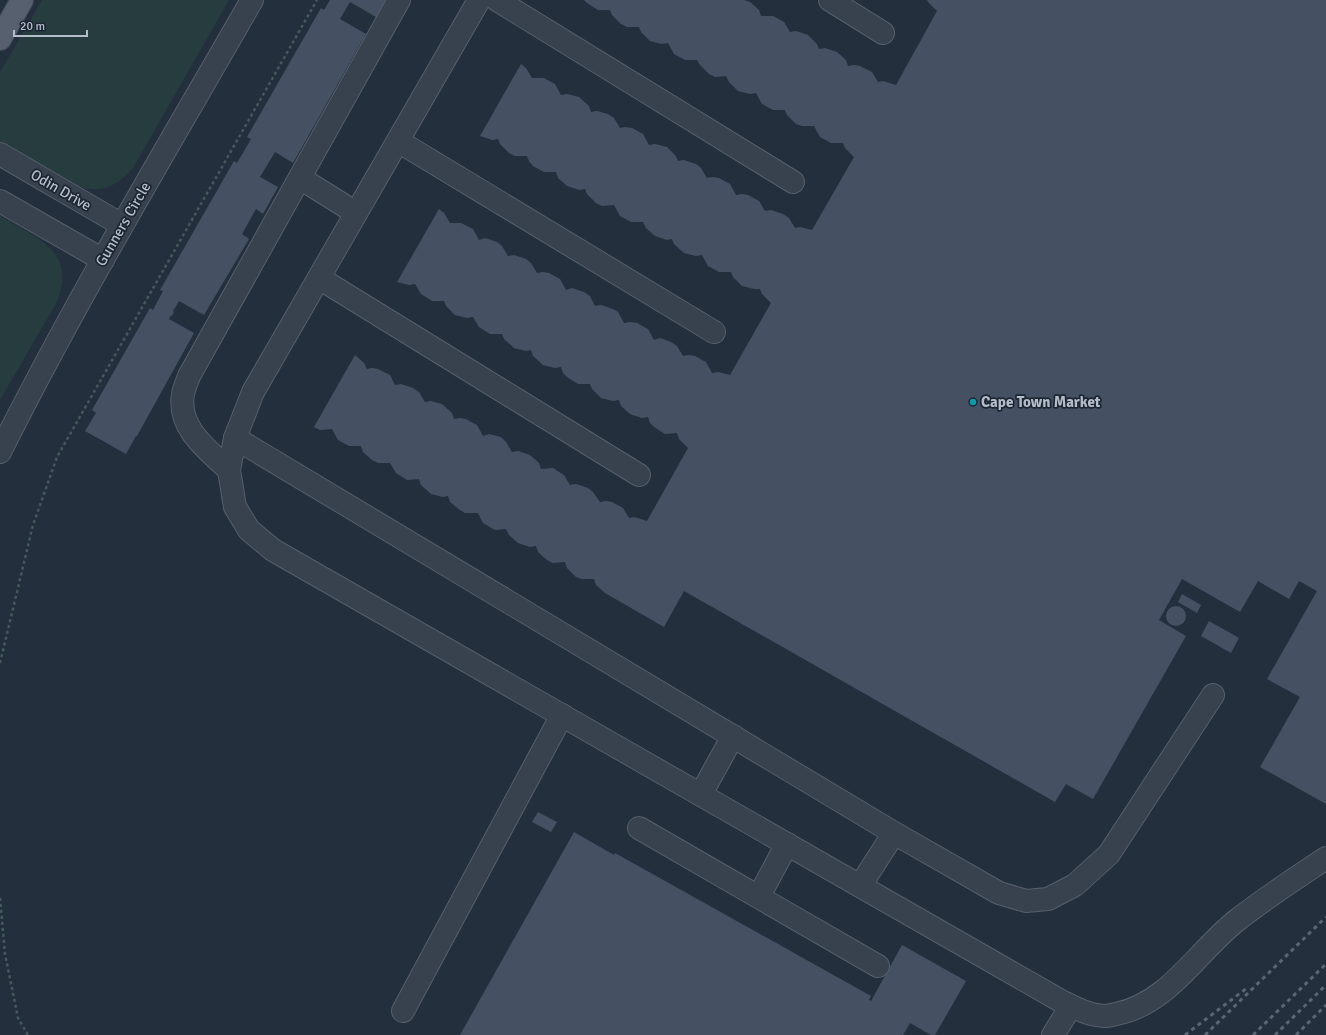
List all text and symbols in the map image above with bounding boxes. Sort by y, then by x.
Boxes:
scale bar [14,12,87,38]
text: 20 m [20,19,45,34]
street label: Odin Drive [28,165,94,215]
street label: Gunners Circle [92,179,154,269]
place label: Cape Town Market [981,393,1101,411]
marker: Cape Town Market [968,397,978,407]

